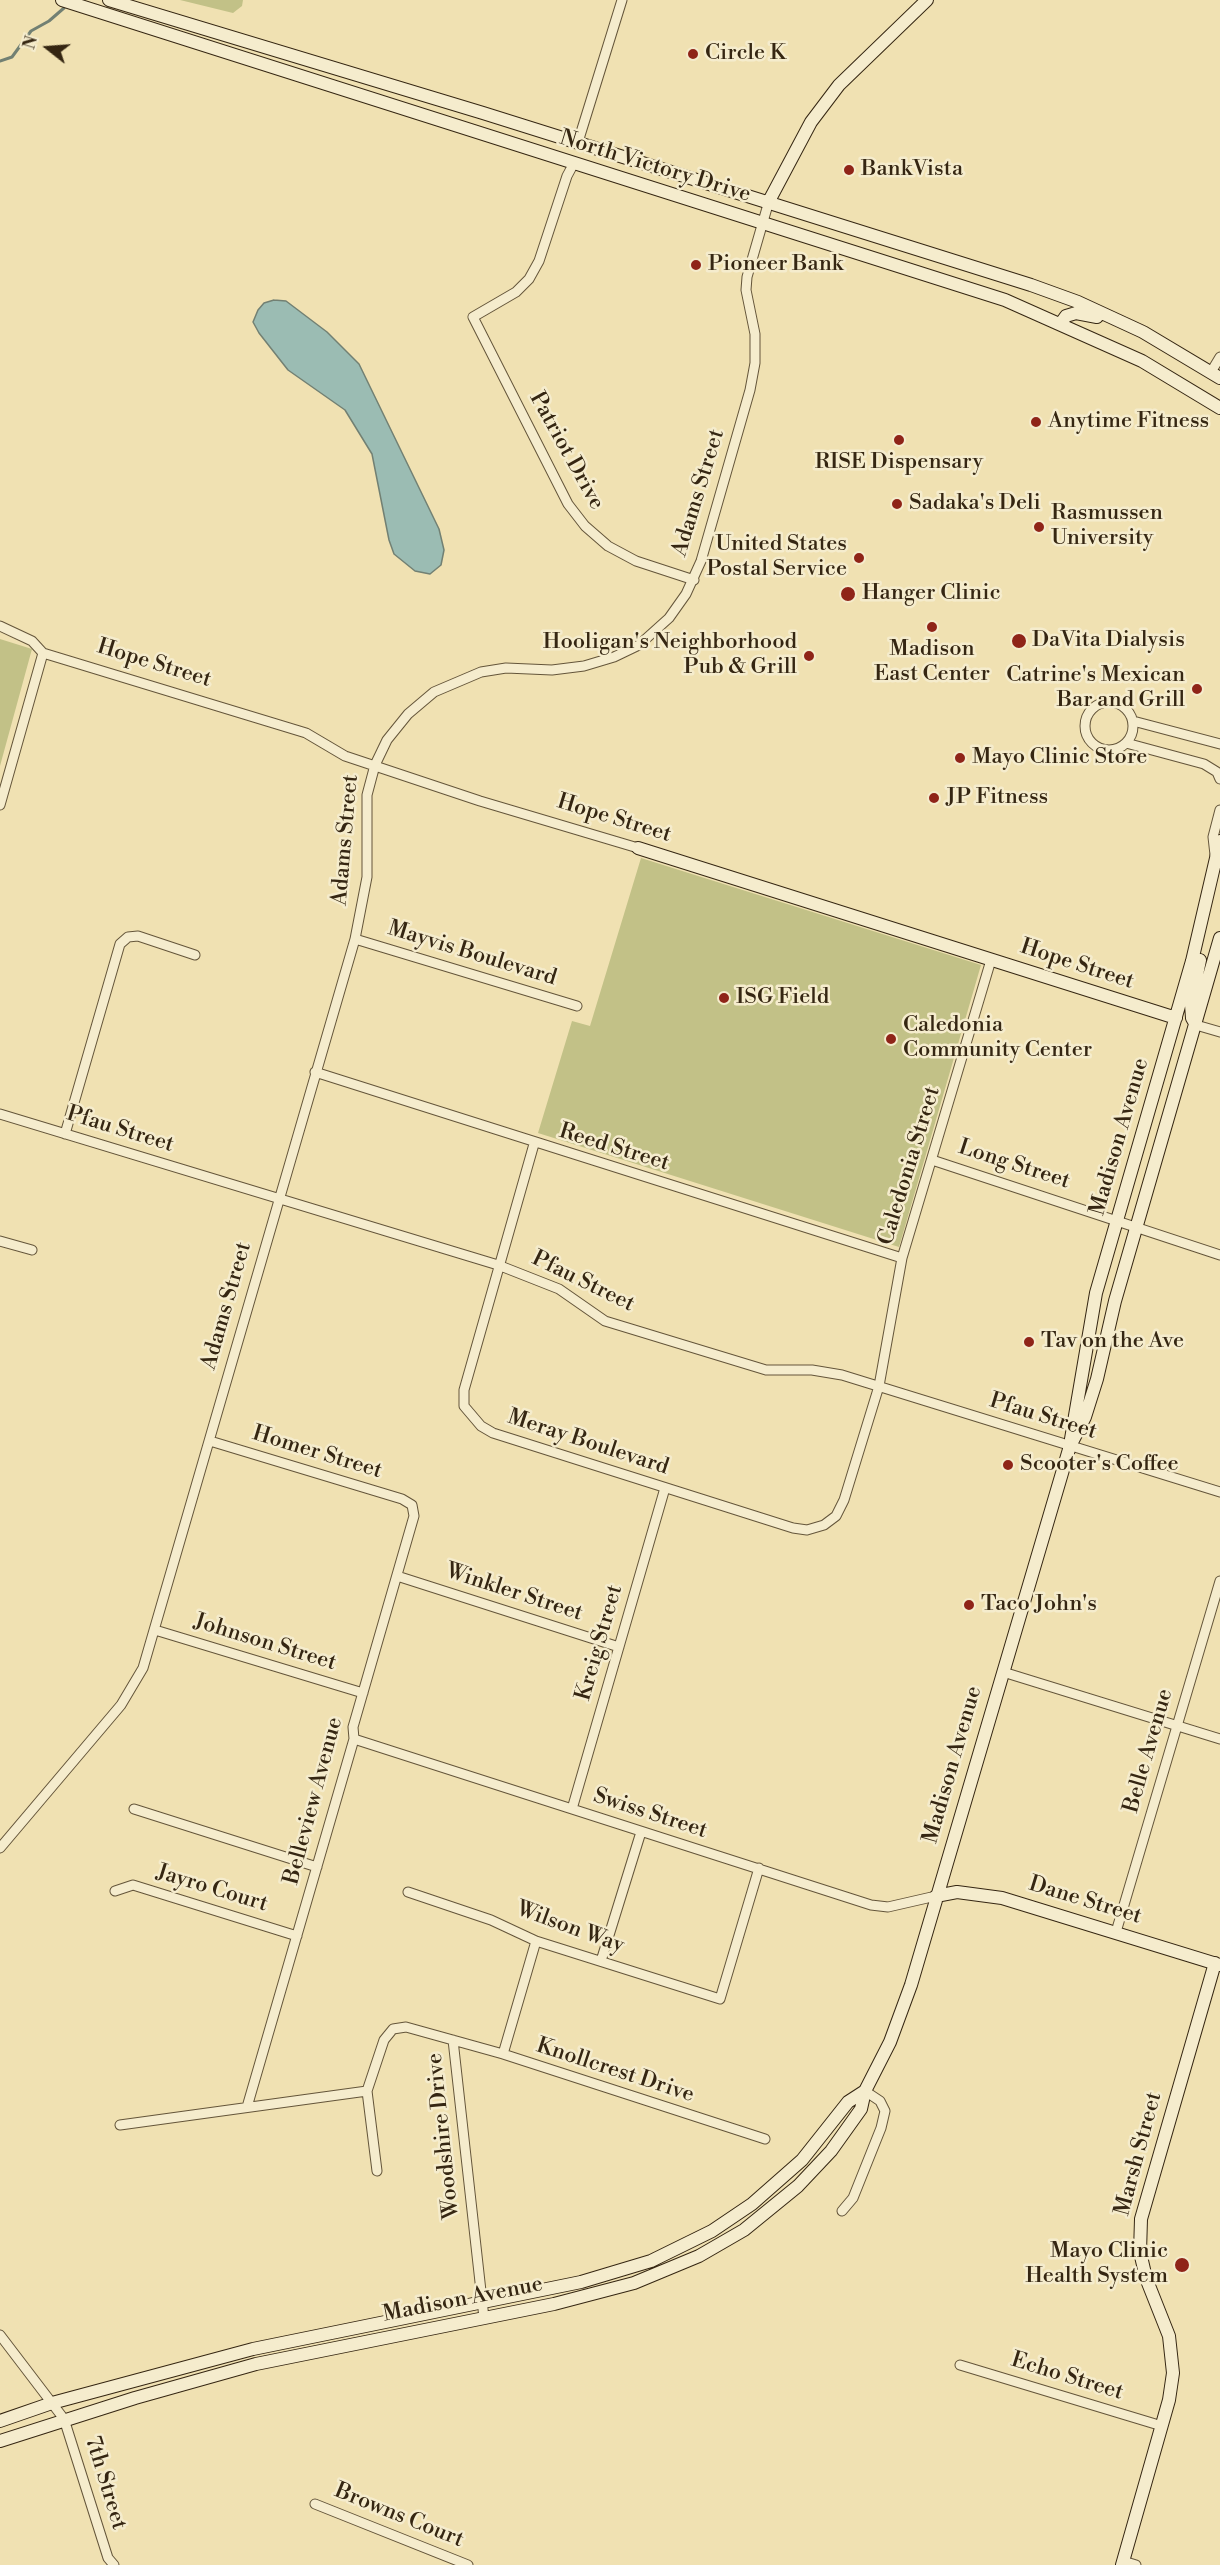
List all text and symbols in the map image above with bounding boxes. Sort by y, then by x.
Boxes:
north arrow [18,18,78,78]
text: N [19,34,42,52]
place label: Circle K [705,41,786,67]
marker: Circle K [686,47,700,61]
street label: North Victory Drive [556,125,754,209]
place label: BankVista [861,157,963,183]
marker: BankVista [842,163,856,177]
place label: Pioneer Bank [708,252,843,278]
marker: Pioneer Bank [689,258,703,272]
street label: Patriot Drive [523,388,609,514]
place label: Anytime Fitness [1048,409,1209,435]
marker: Anytime Fitness [1029,415,1043,429]
street label: Adams Street [667,426,731,560]
marker: RISE Dispensary [892,433,906,447]
place label: RISE Dispensary [815,450,983,476]
place label: Sadaka's Deli [909,491,1041,517]
marker: Sadaka's Deli [890,497,904,511]
place label: Rasmussen University [1051,501,1163,552]
marker: Rasmussen University [1032,520,1046,534]
place label: United States Postal Service [706,532,847,584]
marker: United States Postal Service [852,551,866,565]
place label: Hanger Clinic [862,581,1001,607]
marker: Hanger Clinic [839,585,857,603]
marker: Madison East Center [925,620,939,634]
place label: DaVita Dialysis [1032,628,1185,654]
place label: Hooligan's Neighborhood Pub & Grill [543,630,797,682]
marker: DaVita Dialysis [1010,632,1028,650]
street label: Hope Street [94,634,214,694]
place label: Madison East Center [874,637,990,688]
marker: Hooligan's Neighborhood Pub & Grill [802,649,816,663]
place label: Catrine's Mexican Bar and Grill [1006,663,1185,714]
marker: Catrine's Mexican Bar and Grill [1190,682,1204,696]
place label: Mayo Clinic Store [972,745,1147,771]
marker: Mayo Clinic Store [953,751,967,765]
street label: Adams Street [327,773,365,907]
place label: JP Fitness [946,785,1048,811]
street label: Hope Street [554,789,674,849]
marker: JP Fitness [927,791,941,805]
street label: Mayvis Boulevard [384,916,560,992]
street label: Hope Street [1017,934,1137,996]
place label: ISG Field [736,985,829,1011]
marker: ISG Field [717,991,731,1005]
place label: Caledonia Community Center [903,1013,1092,1064]
marker: Caledonia Community Center [884,1032,898,1046]
street label: Madison Avenue [1085,1055,1155,1219]
street label: Caledonia Street [873,1083,947,1249]
street label: Pfau Street [63,1101,177,1159]
street label: Reed Street [556,1119,672,1177]
street label: Long Street [955,1135,1073,1195]
street label: Adams Street [196,1239,258,1373]
street label: Pfau Street [527,1246,639,1318]
place label: Tav on the Ave [1041,1329,1184,1355]
marker: Tav on the Ave [1022,1335,1036,1349]
street label: Pfau Street [986,1388,1100,1446]
street label: Meray Boulevard [504,1405,672,1481]
street label: Homer Street [249,1421,385,1485]
place label: Scooter's Coffee [1020,1452,1179,1478]
marker: Scooter's Coffee [1001,1458,1015,1472]
street label: Winkler Street [442,1558,586,1628]
street label: Kreig Street [571,1582,629,1704]
place label: Taco John's [981,1592,1097,1618]
marker: Taco John's [962,1598,976,1612]
street label: Johnson Street [191,1609,339,1677]
street label: Madison Avenue [918,1683,988,1847]
street label: Belle Avenue [1119,1686,1179,1816]
street label: Belleview Avenue [279,1714,349,1888]
street label: Swiss Street [590,1783,710,1845]
street label: Jayro Court [153,1860,271,1918]
street label: Dane Street [1025,1871,1145,1931]
street label: Wilson Way [512,1896,628,1960]
street label: Knollcrest Drive [533,2033,697,2109]
street label: Woodshire Drive [422,2052,466,2220]
street label: Marsh Street [1110,2089,1168,2219]
place label: Mayo Clinic Health System [1025,2239,1168,2290]
marker: Mayo Clinic Health System [1173,2256,1191,2274]
street label: Madison Avenue [381,2272,545,2328]
street label: Echo Street [1008,2347,1126,2407]
street label: 7th Street [78,2433,132,2533]
street label: Browns Court [331,2478,467,2554]

